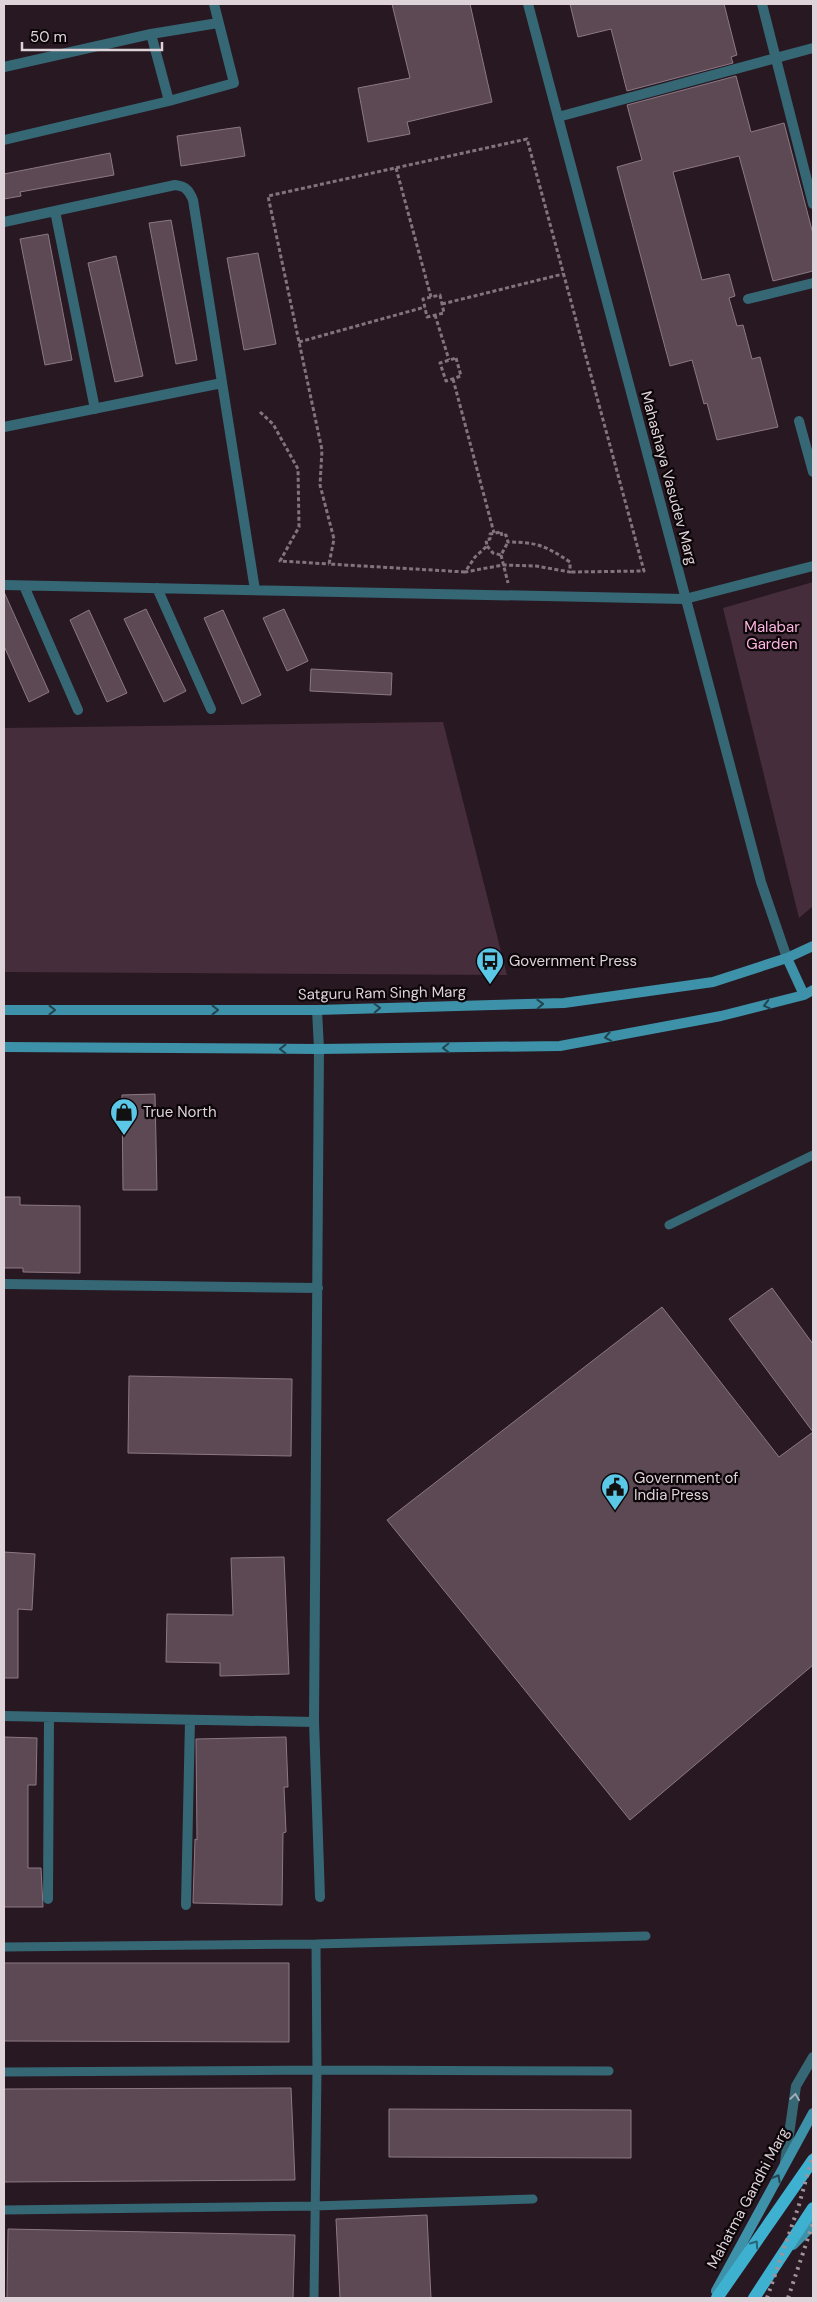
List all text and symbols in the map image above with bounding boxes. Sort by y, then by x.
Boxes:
scale bar [22,20,162,52]
text: 50 m [30,27,67,47]
street label: Mahashaya Vasudev Marg [636,389,702,567]
park label: Malabar Garden [744,617,800,654]
bus stop icon: Government Press [475,946,505,985]
place label: Government Press [509,951,637,971]
street label: Satguru Ram Singh Marg [298,982,466,1004]
one-way arrow [536,999,544,1009]
one-way arrow [763,999,771,1009]
one-way arrow [374,1003,382,1014]
one-way arrow [49,1005,57,1015]
one-way arrow [212,1005,219,1015]
one-way arrow [603,1032,612,1042]
one-way arrow [442,1042,450,1053]
one-way arrow [279,1044,287,1054]
shop icon: True North [109,1097,139,1136]
place label: True North [143,1102,217,1122]
place label: Government of India Press [634,1468,738,1505]
public building icon: Government of India Press [600,1472,630,1511]
one-way arrow [789,2093,799,2101]
street label: Mahatma Gandhi Marg [702,2124,794,2272]
one-way arrow [770,2175,780,2184]
one-way arrow [749,2240,758,2250]

